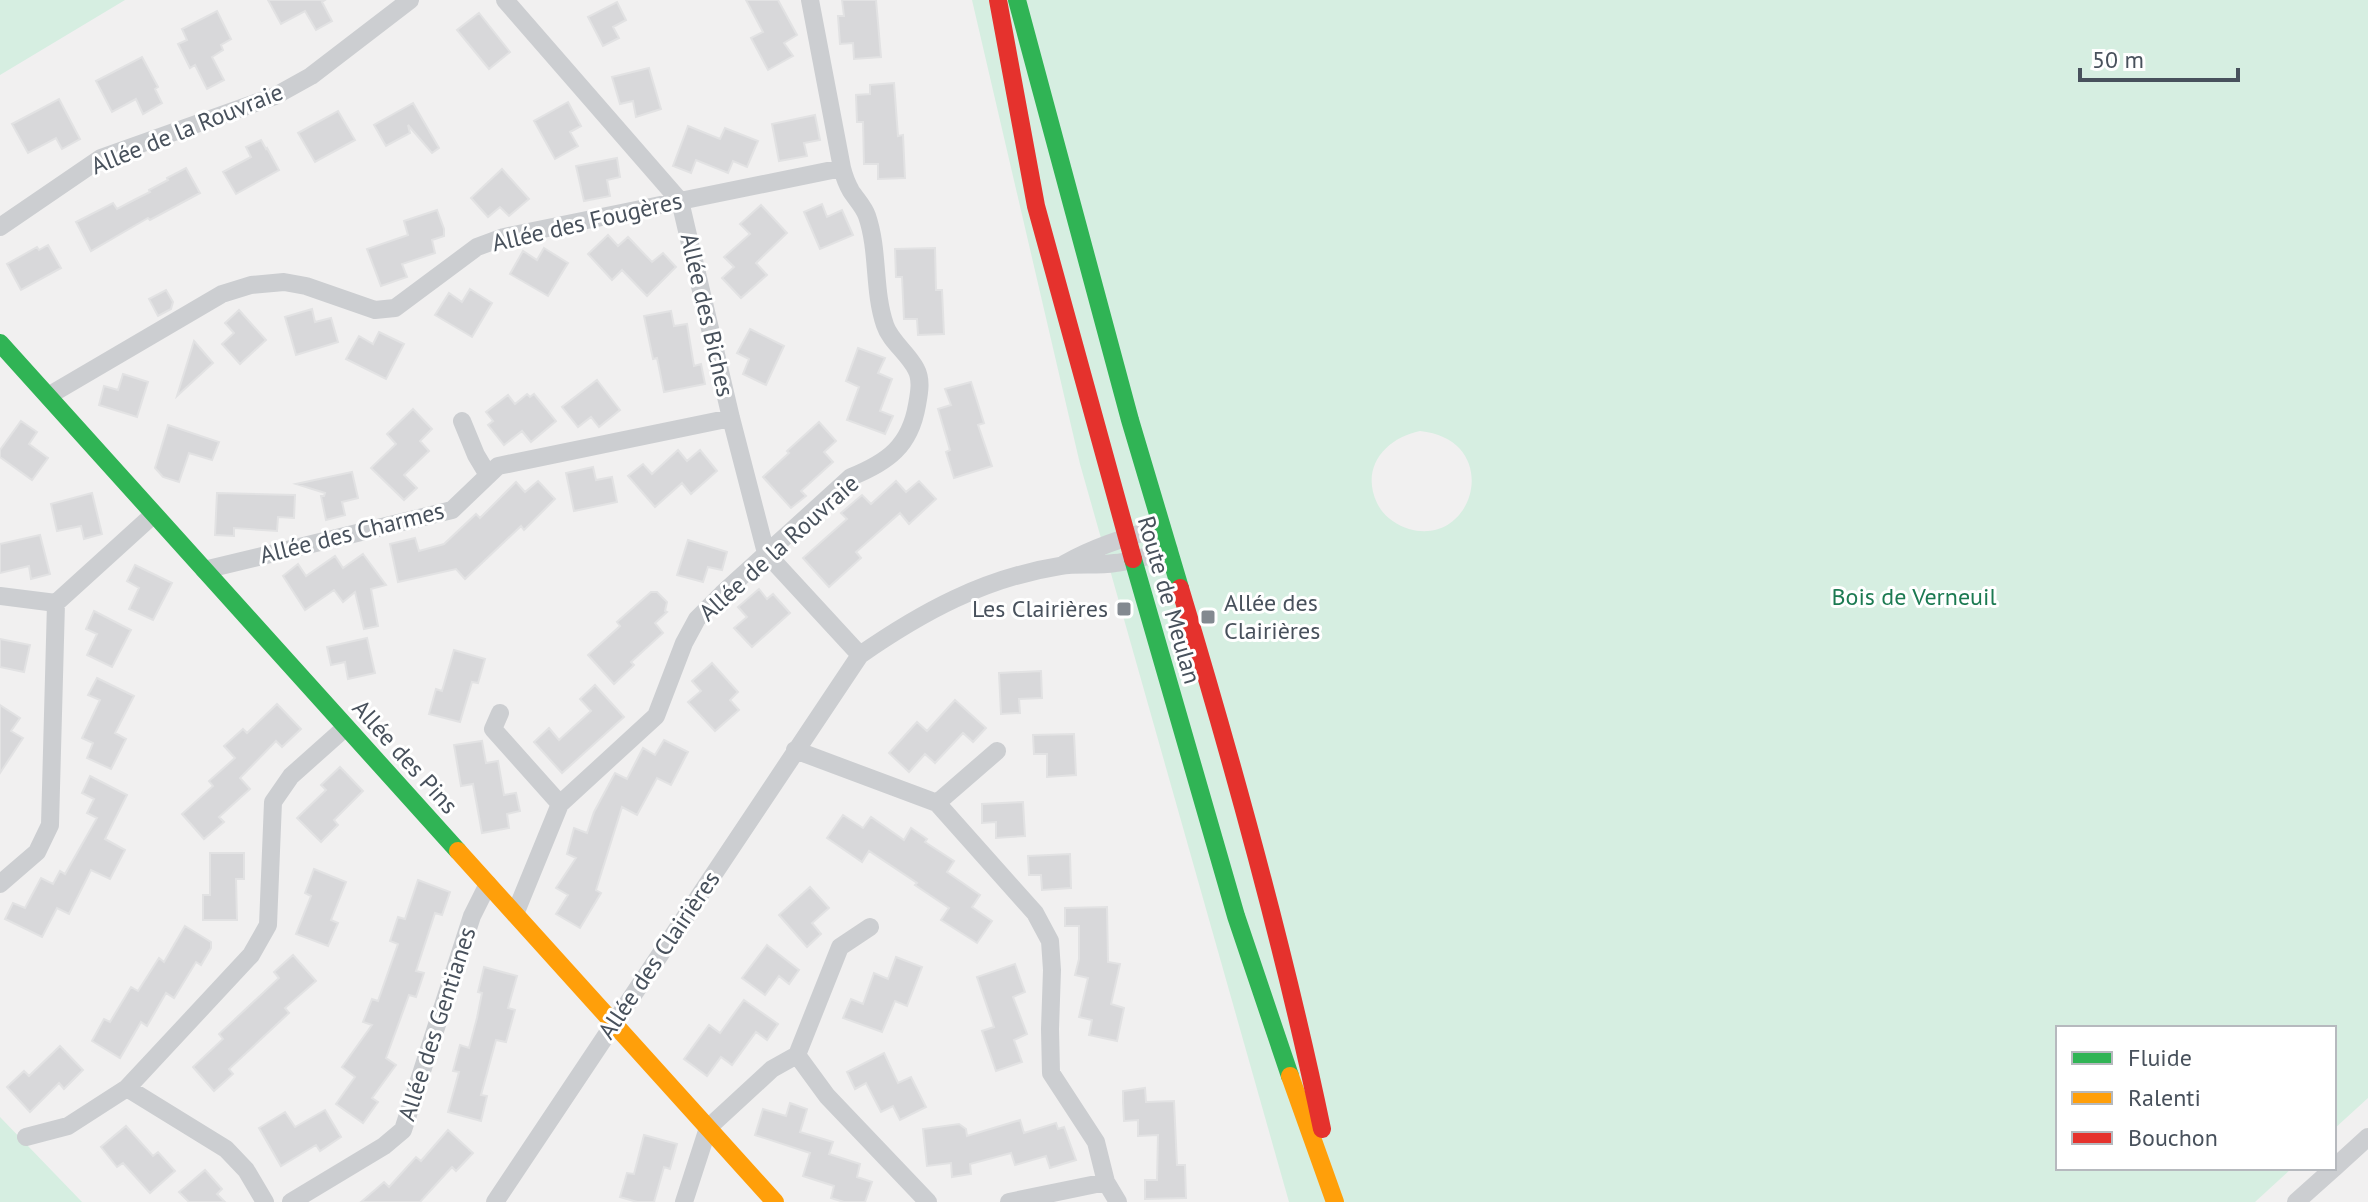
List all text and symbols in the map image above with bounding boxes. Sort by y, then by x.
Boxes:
scale bar [2080,32,2238,82]
text: 50 m [2092,44,2144,75]
street label: Allée de la Rouvraie [86,76,287,181]
street label: Allée des Fougères [489,185,685,258]
street label: Allée des Biches [674,230,741,400]
street label: Allée de la Rouvraie [692,468,865,628]
street label: Allée des Charmes [256,495,447,570]
street label: Route de Meulan [1131,512,1208,687]
park label: Bois de Verneuil [1832,581,1996,612]
place label: Allée des Clairières [1224,587,1320,646]
place label: Les Clairières [972,593,1108,624]
marker: Les Clairières [1115,600,1133,618]
marker: Allée des Clairières [1199,608,1217,626]
street label: Allée des Pins [346,693,465,820]
street label: Allée des Clairières [591,865,726,1045]
street label: Allée des Gentianes [391,923,482,1125]
legend [2056,1026,2336,1170]
text: Fluide [2128,1042,2192,1073]
text: Ralenti [2128,1082,2201,1113]
text: Bouchon [2128,1122,2218,1153]

